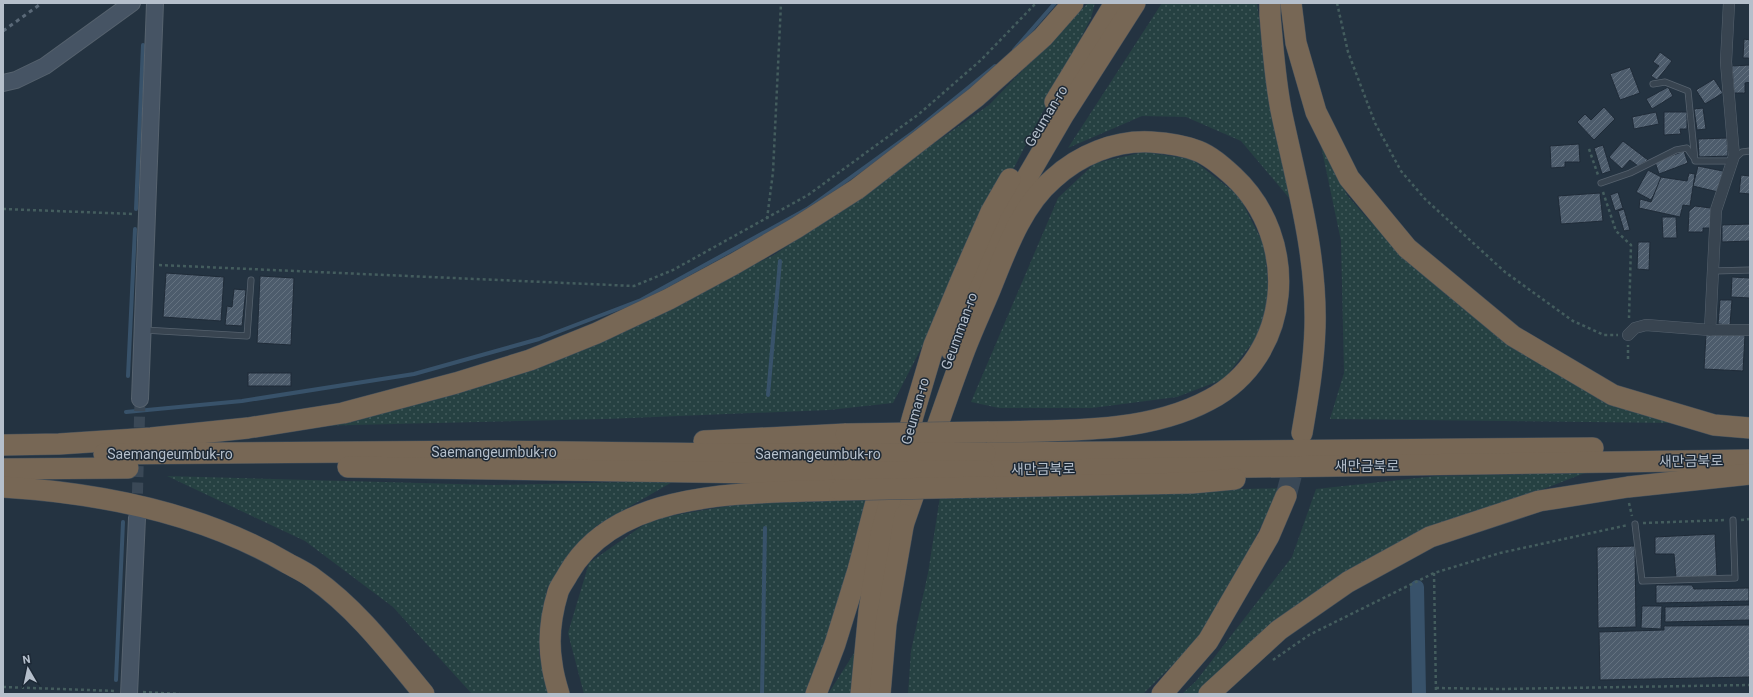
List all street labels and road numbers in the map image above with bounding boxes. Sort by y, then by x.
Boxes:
street label: Geuman-ro [1021,82,1071,150]
street label: Geumman-ro [938,290,980,372]
street label: Geuman-ro [898,376,932,446]
street label: Saemangeumbuk-ro [431,444,557,460]
street label: Saemangeumbuk-ro [107,446,233,462]
street label: Saemangeumbuk-ro [755,446,881,462]
street label: 새만금북로 [1659,452,1723,470]
street label: 새만금북로 [1335,458,1399,474]
street label: 새만금북로 [1011,460,1075,478]

